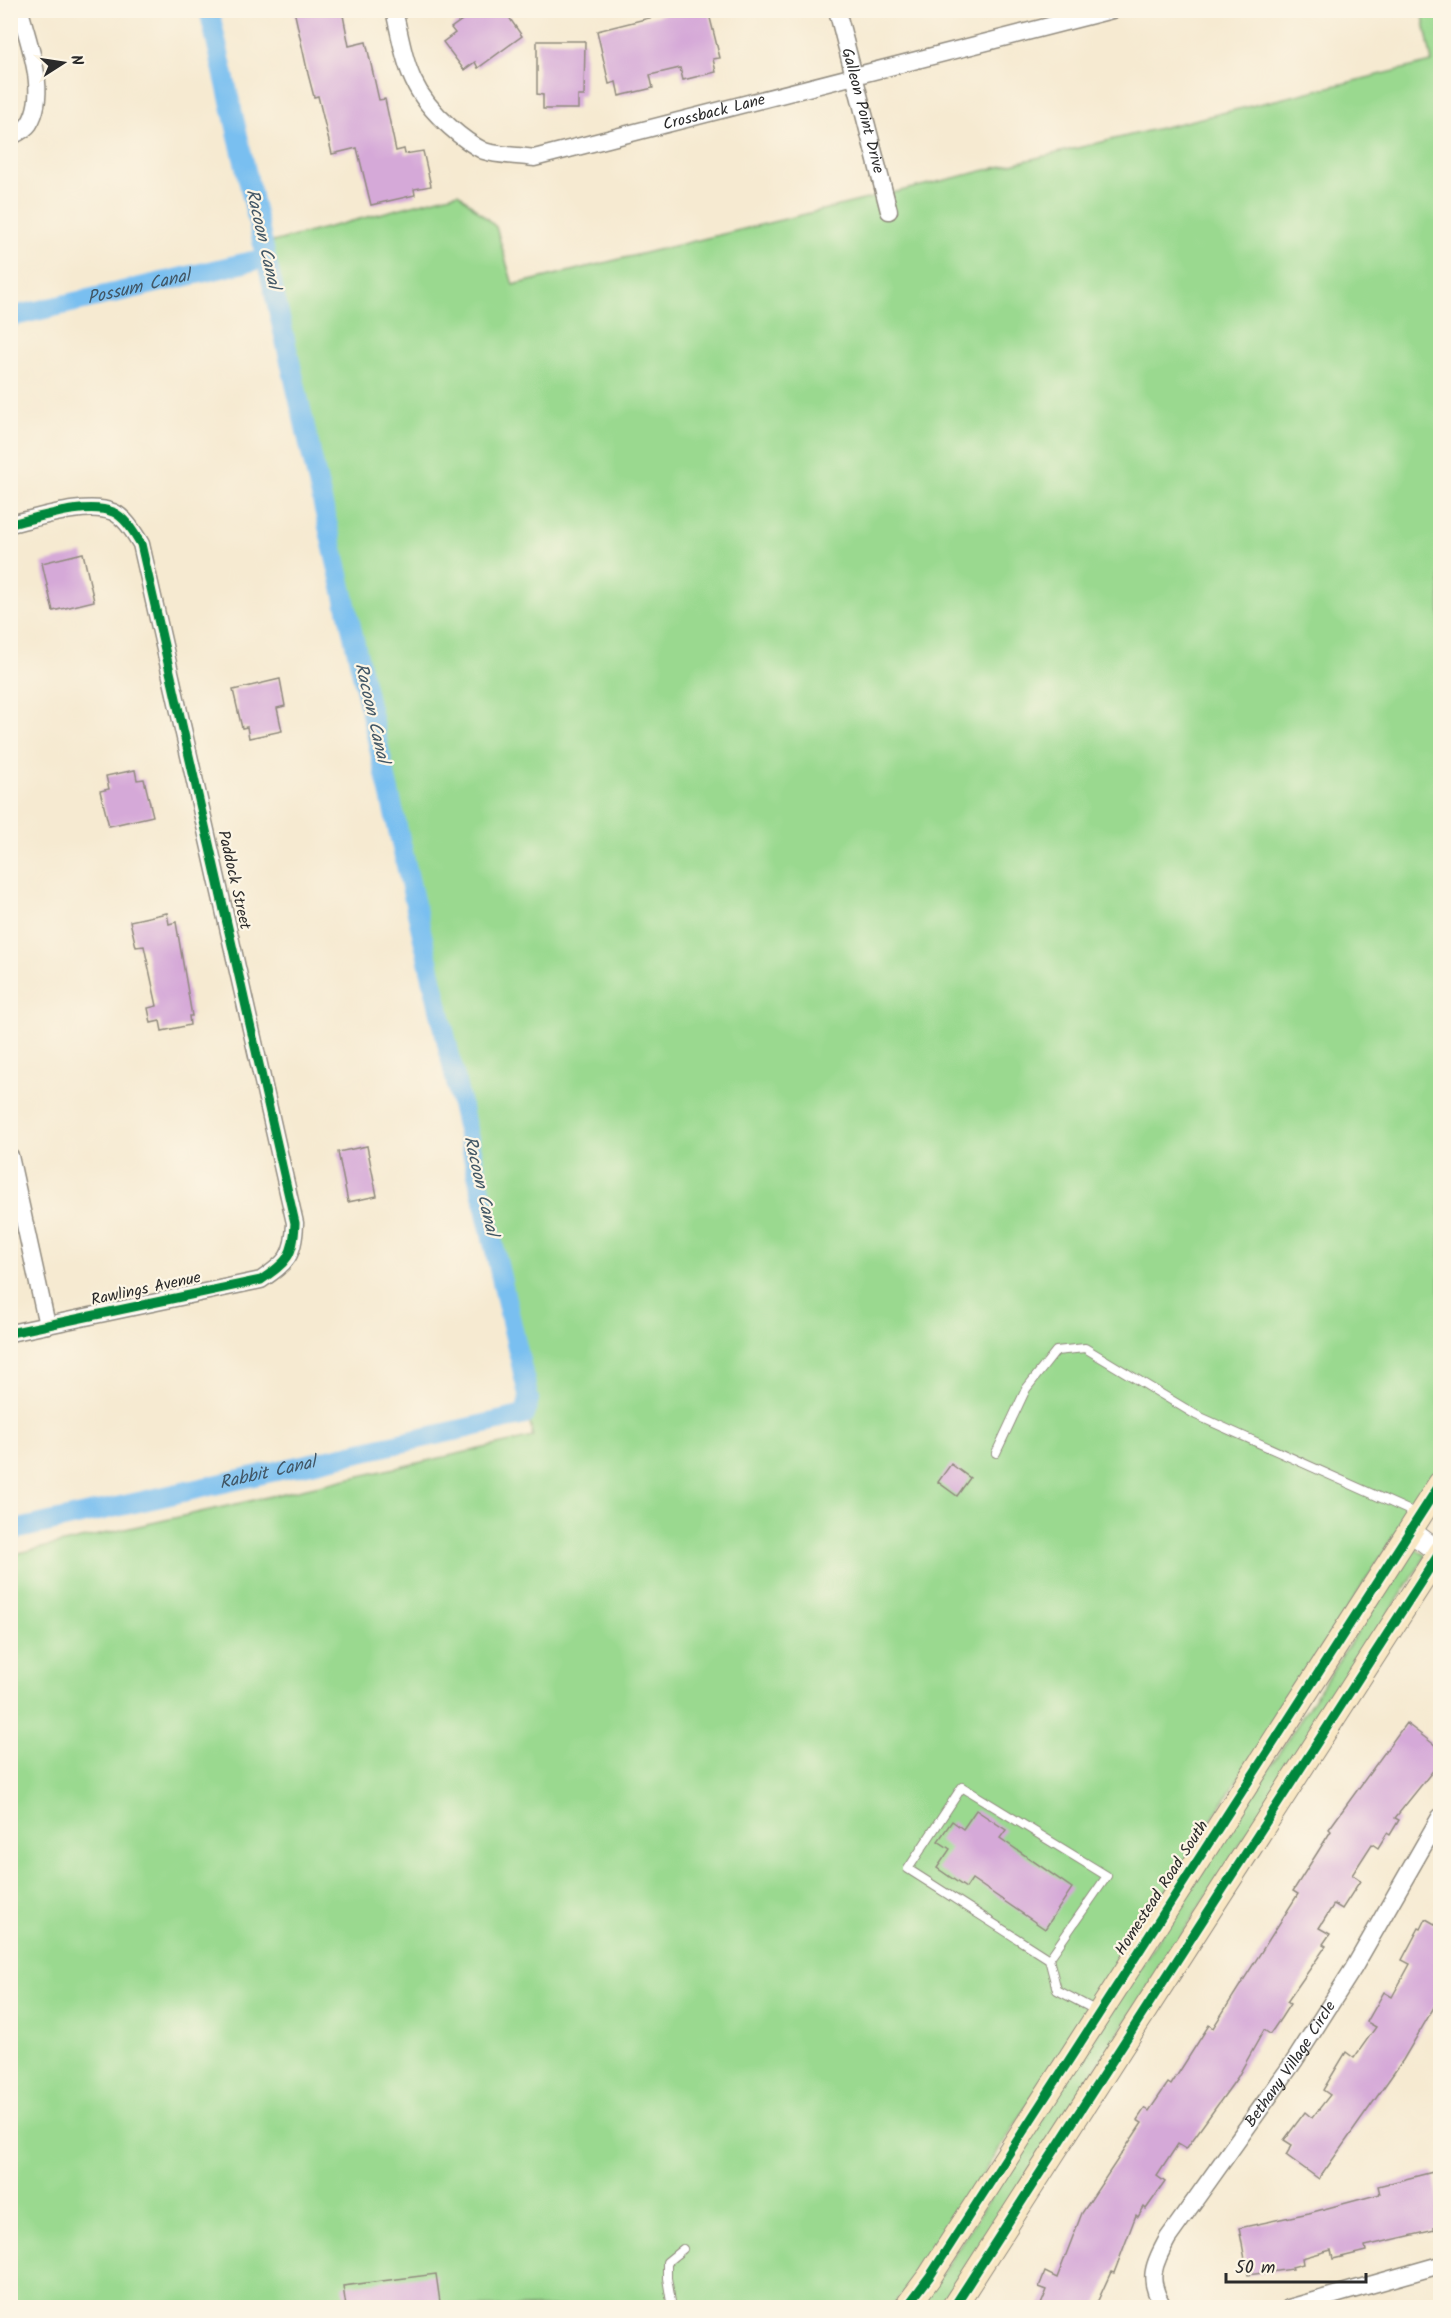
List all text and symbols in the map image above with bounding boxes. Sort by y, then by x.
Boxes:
north arrow [33,33,93,93]
street label: Galleon Point Drive [835,45,891,176]
text: N [63,53,89,68]
street label: Crossback Lane [660,87,768,137]
water label: Racoon Canal [236,186,288,295]
water label: Possum Canal [84,261,197,313]
water label: Racoon Canal [345,660,397,769]
street label: Paddock Street [210,828,258,933]
water label: Racoon Canal [454,1133,506,1242]
street label: Rawlings Avenue [89,1265,203,1313]
water label: Rabbit Canal [217,1447,322,1498]
street label: Homestead Road South [1109,1815,1215,1961]
street label: Bethany Village Circle [1238,1996,1342,2132]
scale bar [1226,2246,1366,2284]
text: 50 m [1235,2254,1275,2283]

